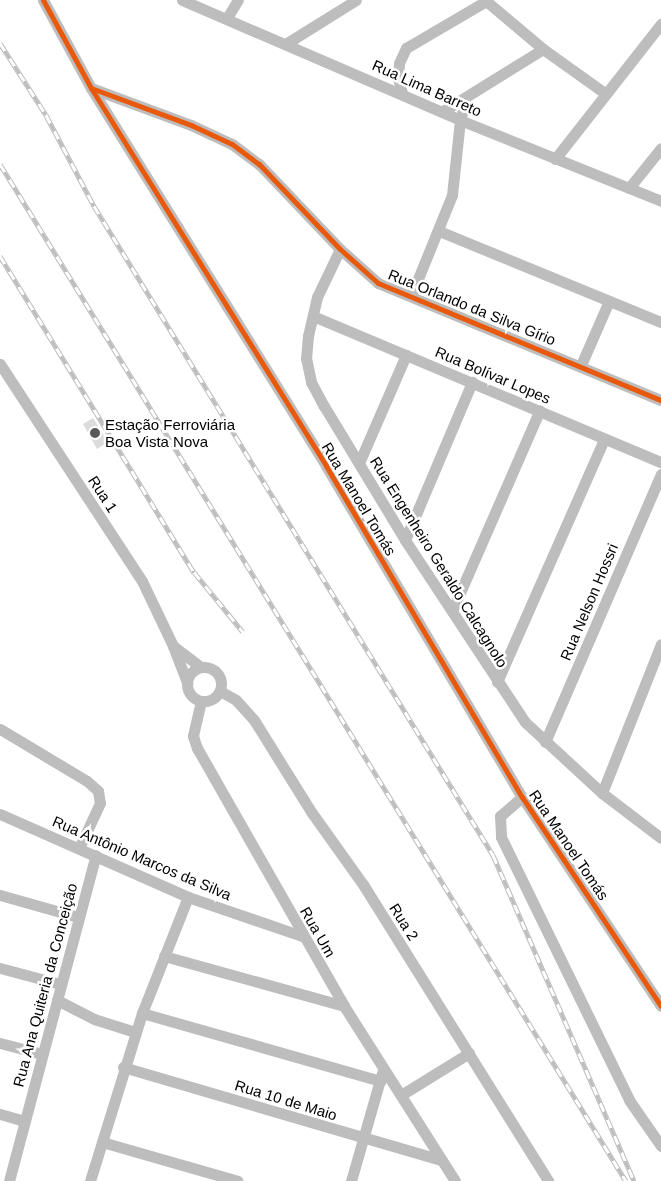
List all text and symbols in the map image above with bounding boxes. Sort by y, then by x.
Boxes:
street label: Rua Lima Barreto [370,56,484,120]
street label: Rua Orlando da Silva Gírio [386,265,558,349]
street label: Rua Bolívar Lopes [433,343,553,407]
place label: Estação Ferroviária Boa Vista Nova [105,415,235,450]
marker: Estação Ferroviária Boa Vista Nova [89,427,101,439]
street label: Rua Manoel Tomás [318,439,400,559]
street label: Rua Engenheiro Geraldo Calcagnolo [366,453,512,671]
street label: Rua 1 [85,472,121,516]
street label: Rua Nelson Hossri [556,541,622,663]
street label: Rua Manoel Tomás [525,786,613,904]
street label: Rua Antônio Marcos da Silva [49,812,235,904]
street label: Rua Ana Quiteria da Conceição [9,881,81,1089]
street label: Rua 2 [386,900,422,944]
street label: Rua Um [296,904,340,960]
street label: Rua 10 de Maio [233,1076,339,1124]

